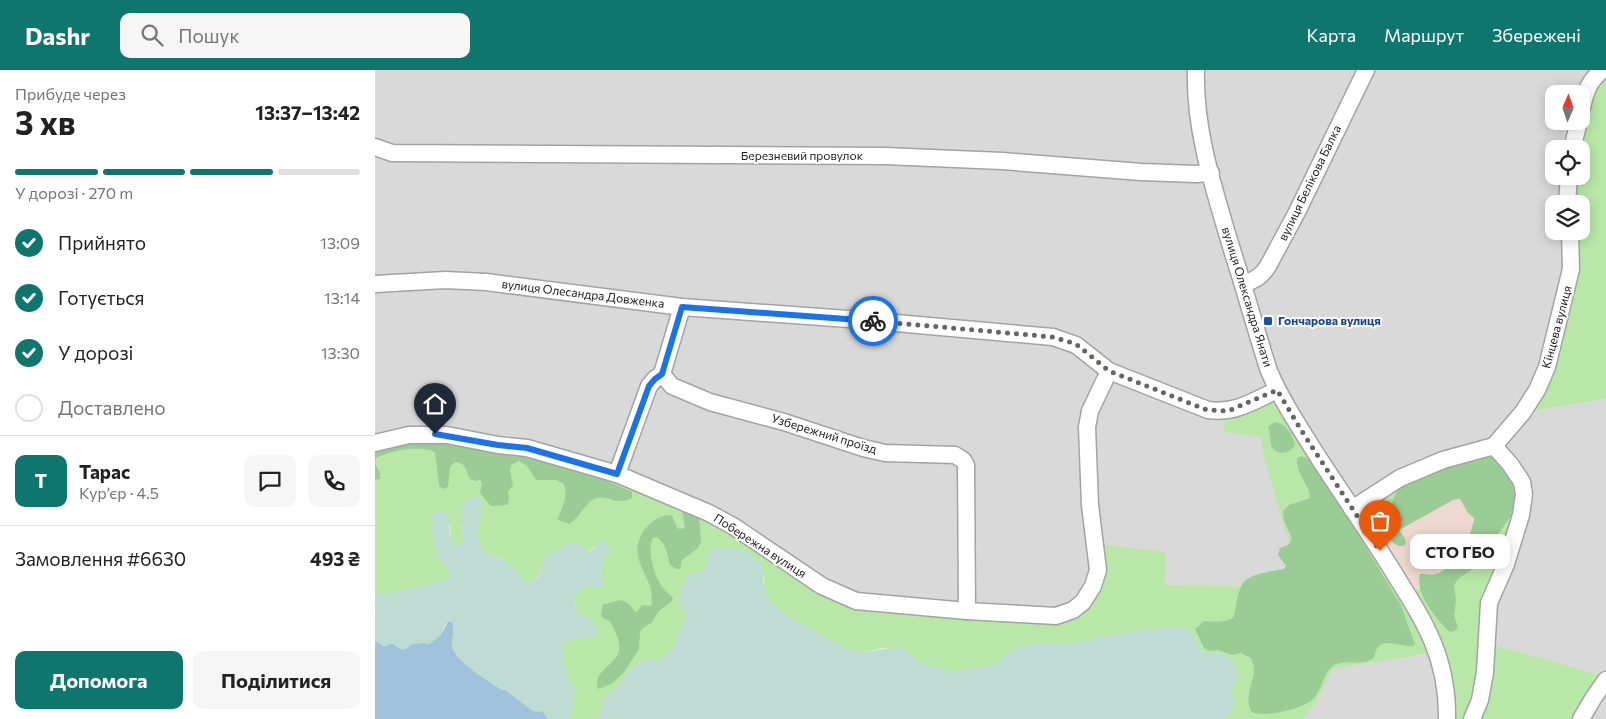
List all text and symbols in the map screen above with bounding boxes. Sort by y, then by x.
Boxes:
search box [120,13,470,58]
text: Dashr [25,21,90,50]
icon: search [138,21,166,49]
text: Пошук [178,24,240,47]
text: Карта [1306,24,1356,46]
text: Маршрут [1384,24,1464,46]
text: Збережені [1492,24,1581,46]
text: Прибуде через [15,84,126,103]
north arrow [1545,85,1590,130]
map controls [1545,85,1590,240]
text: 13:37–13:42 [255,101,360,124]
text: 3 хв [15,102,75,142]
street label: вулиця Белікова Балка [1275,122,1343,243]
button: locate [1545,140,1590,185]
street label: Березневий провулок [741,148,864,162]
text: У дорозі · 270 m [15,183,133,202]
button: layers [1545,195,1590,240]
street label: вулиця Олександра Янати [1220,225,1276,368]
icon: check [15,229,43,257]
text: Прийнято [58,231,146,254]
text: 13:09 [320,233,360,252]
street label: вулиця Олесандра Довженка [501,276,665,310]
icon: check [15,284,43,312]
street label: Кінцева вулиця [1538,284,1574,370]
text: Готується [58,286,145,309]
text: 13:14 [324,288,360,307]
courier [848,296,898,346]
icon: bike [859,307,887,335]
place label: Гончарова вулиця [1278,313,1381,327]
marker: Гончарова вулиця [1262,315,1274,327]
icon: check [15,339,43,367]
text: У дорозі [58,341,133,364]
text: 13:30 [321,343,360,362]
pin [414,383,456,434]
icon: home [421,390,449,418]
text: Доставлено [58,396,166,419]
street label: Узбережний проїзд [770,410,879,456]
button: chat [244,455,296,507]
button: phone [308,455,360,507]
text: Тарас [79,460,130,483]
text: Т [35,469,47,492]
text: Кур’єр · 4.5 [79,483,159,502]
pin [1359,500,1401,551]
icon: bag [1366,507,1394,535]
street label: Побережна вулиця [712,510,809,580]
callout: СТО ГБО [1410,534,1510,568]
text: СТО ГБО [1425,542,1495,561]
text: Замовлення #6630 [15,547,186,570]
text: 493 ₴ [310,547,360,570]
button: Допомога [15,651,183,709]
button: Поділитися [193,651,360,709]

